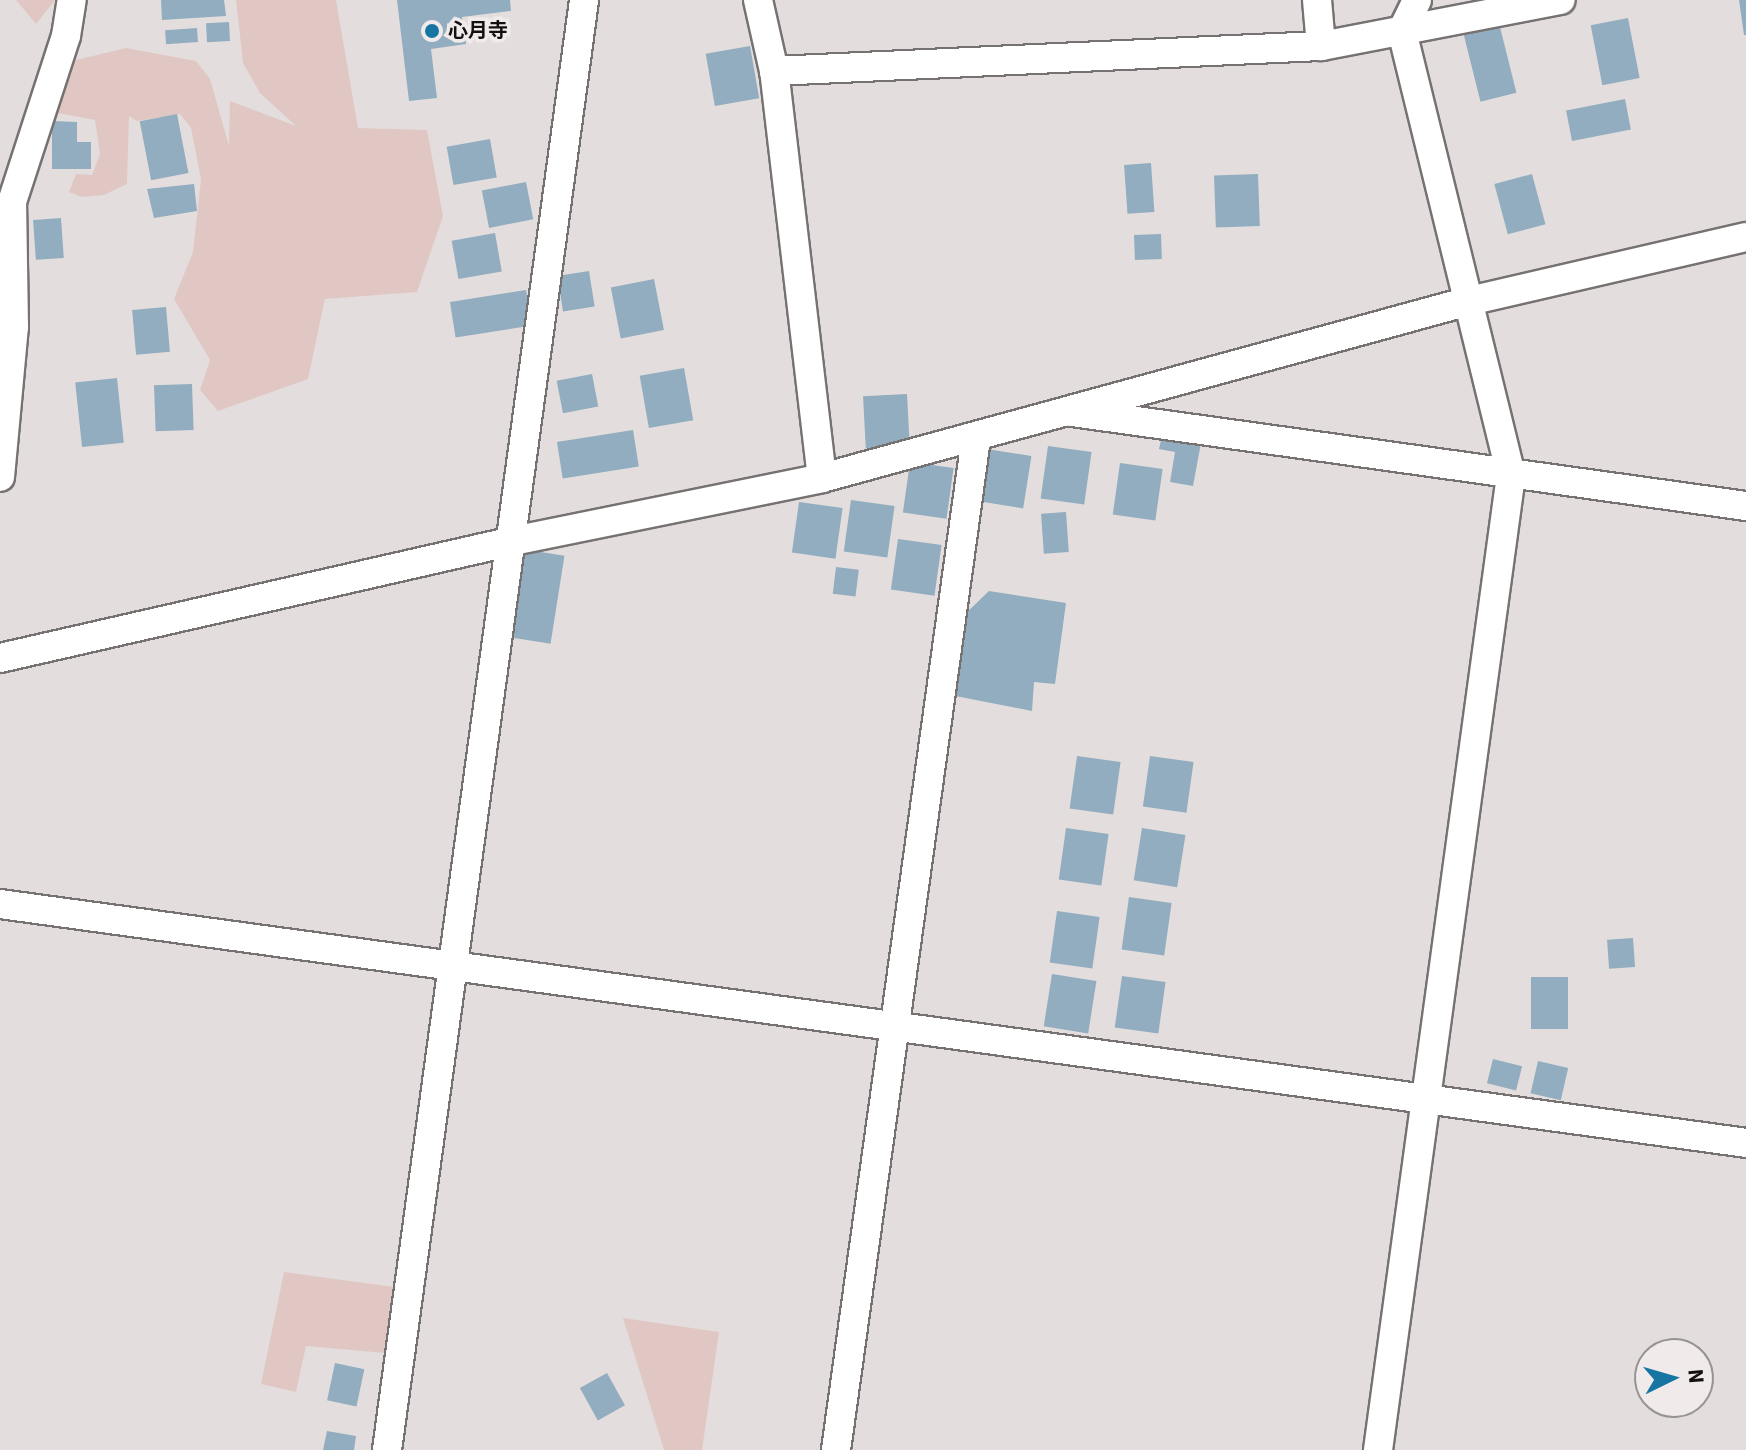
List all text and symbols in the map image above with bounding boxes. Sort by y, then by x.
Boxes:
place label: 心月寺 [448,19,508,43]
marker: 心月寺 [423,22,441,40]
north arrow [1634,1338,1714,1418]
text: N [1679,1367,1712,1385]

